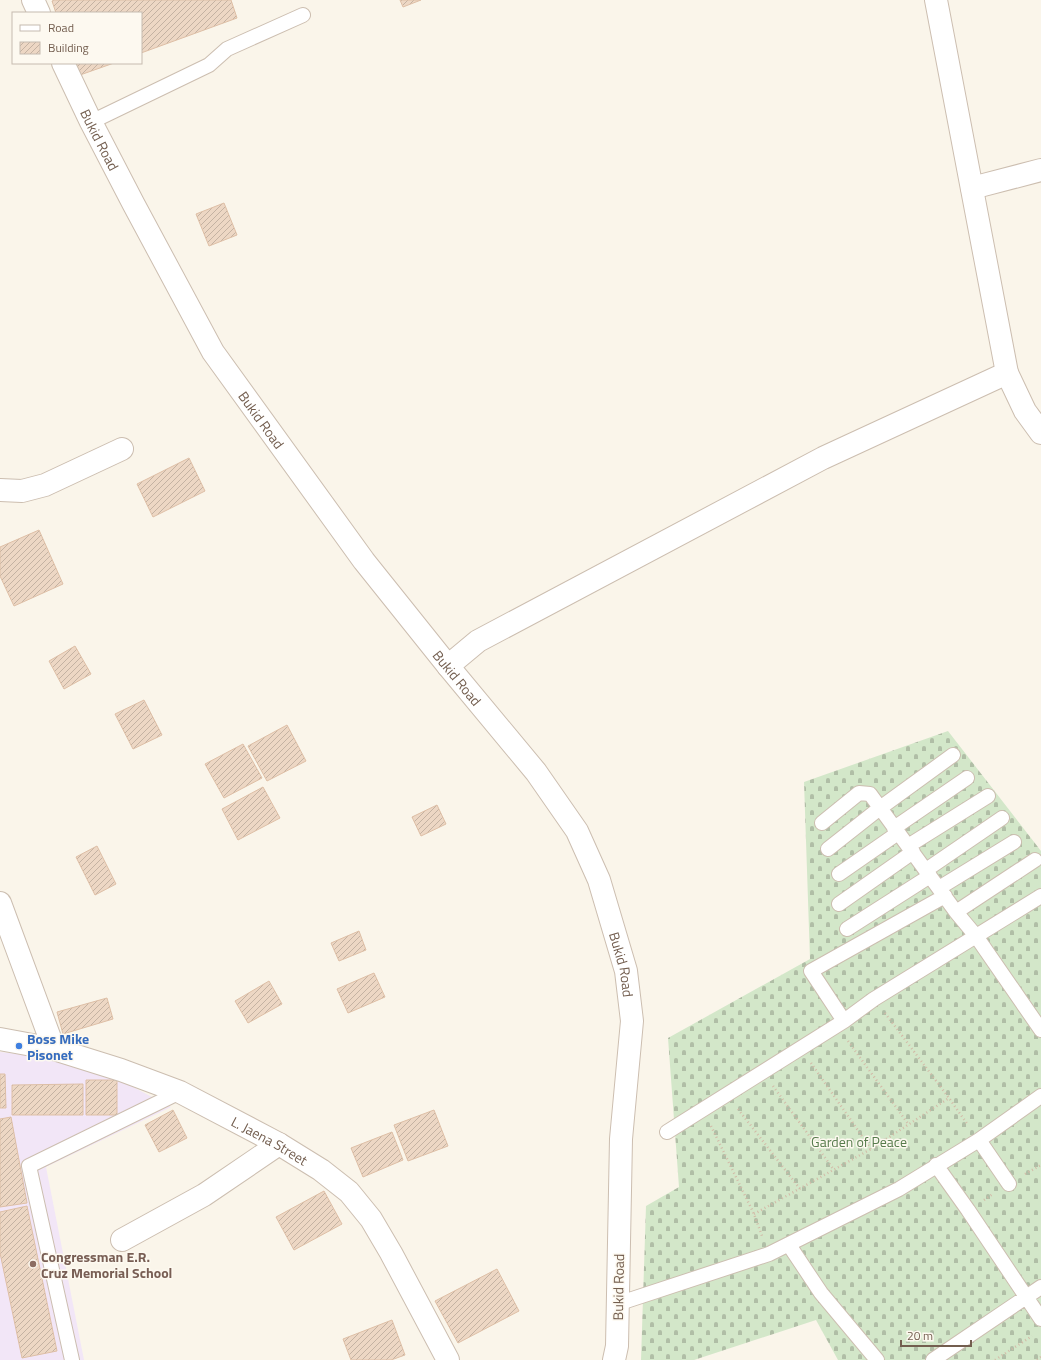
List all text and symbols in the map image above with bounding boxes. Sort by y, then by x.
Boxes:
legend [12,12,142,64]
text: Road [48,18,74,37]
text: Building [48,38,89,57]
street label: Bukid Road [76,105,125,174]
street label: Bukid Road [234,386,290,453]
street label: Bukid Road [428,645,487,710]
street label: Bukid Road [604,929,640,998]
place label: Boss Mike Pisonet [27,1028,89,1065]
marker: Boss Mike Pisonet [14,1041,24,1051]
street label: L. Jaena Street [228,1110,312,1170]
park label: Garden of Peace [811,1131,907,1152]
place label: Congressman E.R. Cruz Memorial School [41,1246,172,1283]
street label: Bukid Road [607,1254,629,1320]
marker: Congressman E.R. Cruz Memorial School [28,1259,38,1269]
scale bar [901,1322,971,1348]
text: 20 m [907,1326,933,1345]

